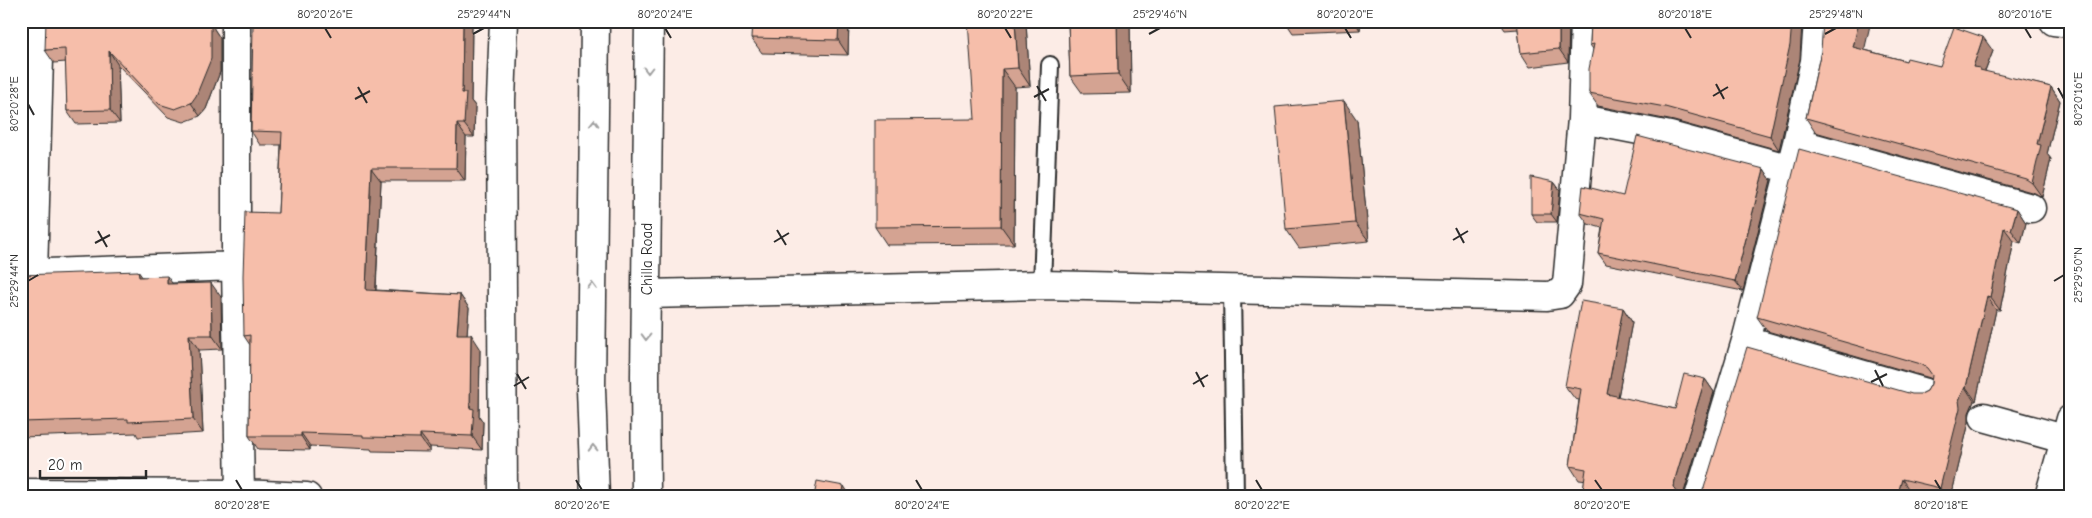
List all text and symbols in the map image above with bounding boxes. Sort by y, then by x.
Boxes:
text: 80°20'26"E [297,7,353,21]
text: 25°29'44"N [457,7,511,21]
text: 80°20'24"E [638,7,692,21]
text: 80°20'22"E [977,7,1033,21]
text: 25°29'46"N [1133,7,1187,21]
text: 80°20'20"E [1317,7,1373,21]
text: 80°20'18"E [1658,7,1712,21]
text: 25°29'48"N [1809,7,1863,21]
text: 80°20'16"E [1998,7,2052,21]
one-way arrow [643,66,653,74]
text: 80°20'16"E [2071,72,2085,126]
text: 80°20'28"E [7,76,21,132]
one-way arrow [589,119,599,126]
street label: Chilla Road [638,223,656,295]
text: 25°29'50"N [2071,247,2085,303]
text: 25°29'44"N [7,254,21,308]
one-way arrow [587,281,597,289]
one-way arrow [641,334,651,342]
one-way arrow [588,444,599,452]
scale bar [40,448,146,480]
text: 20 m [48,456,82,474]
text: 80°20'28"E [214,498,270,512]
text: 80°20'26"E [554,498,610,512]
text: 80°20'24"E [895,498,949,512]
text: 80°20'22"E [1234,498,1290,512]
text: 80°20'20"E [1574,498,1630,512]
text: 80°20'18"E [1914,498,1968,512]

